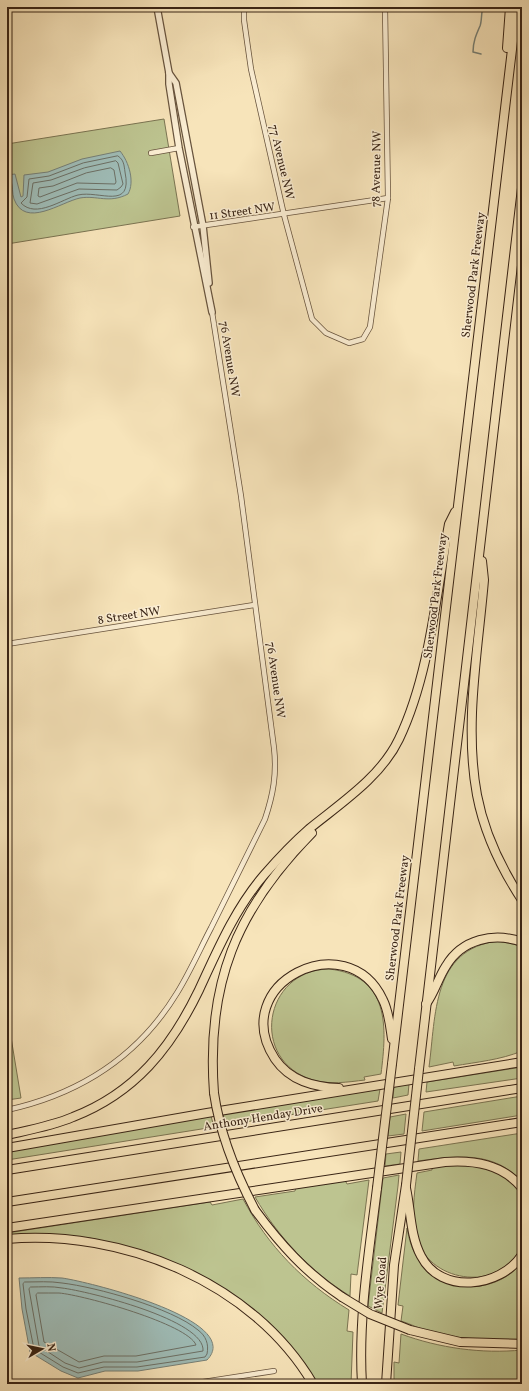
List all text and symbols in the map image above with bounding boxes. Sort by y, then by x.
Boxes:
street label: 77 Avenue NW [265,123,297,201]
street label: 78 Avenue NW [368,131,386,207]
street label: 11 Street NW [208,199,276,225]
street label: Sherwood Park Freeway [458,211,490,339]
street label: 76 Avenue NW [215,320,243,398]
street label: Sherwood Park Freeway [420,532,452,660]
street label: 8 Street NW [97,603,162,629]
street label: 76 Avenue NW [262,641,288,719]
street label: Sherwood Park Freeway [382,854,414,982]
street label: Anthony Henday Drive [202,1101,324,1135]
street label: Wye Road [371,1256,391,1310]
north arrow [22,1329,62,1369]
text: N [42,1343,58,1353]

